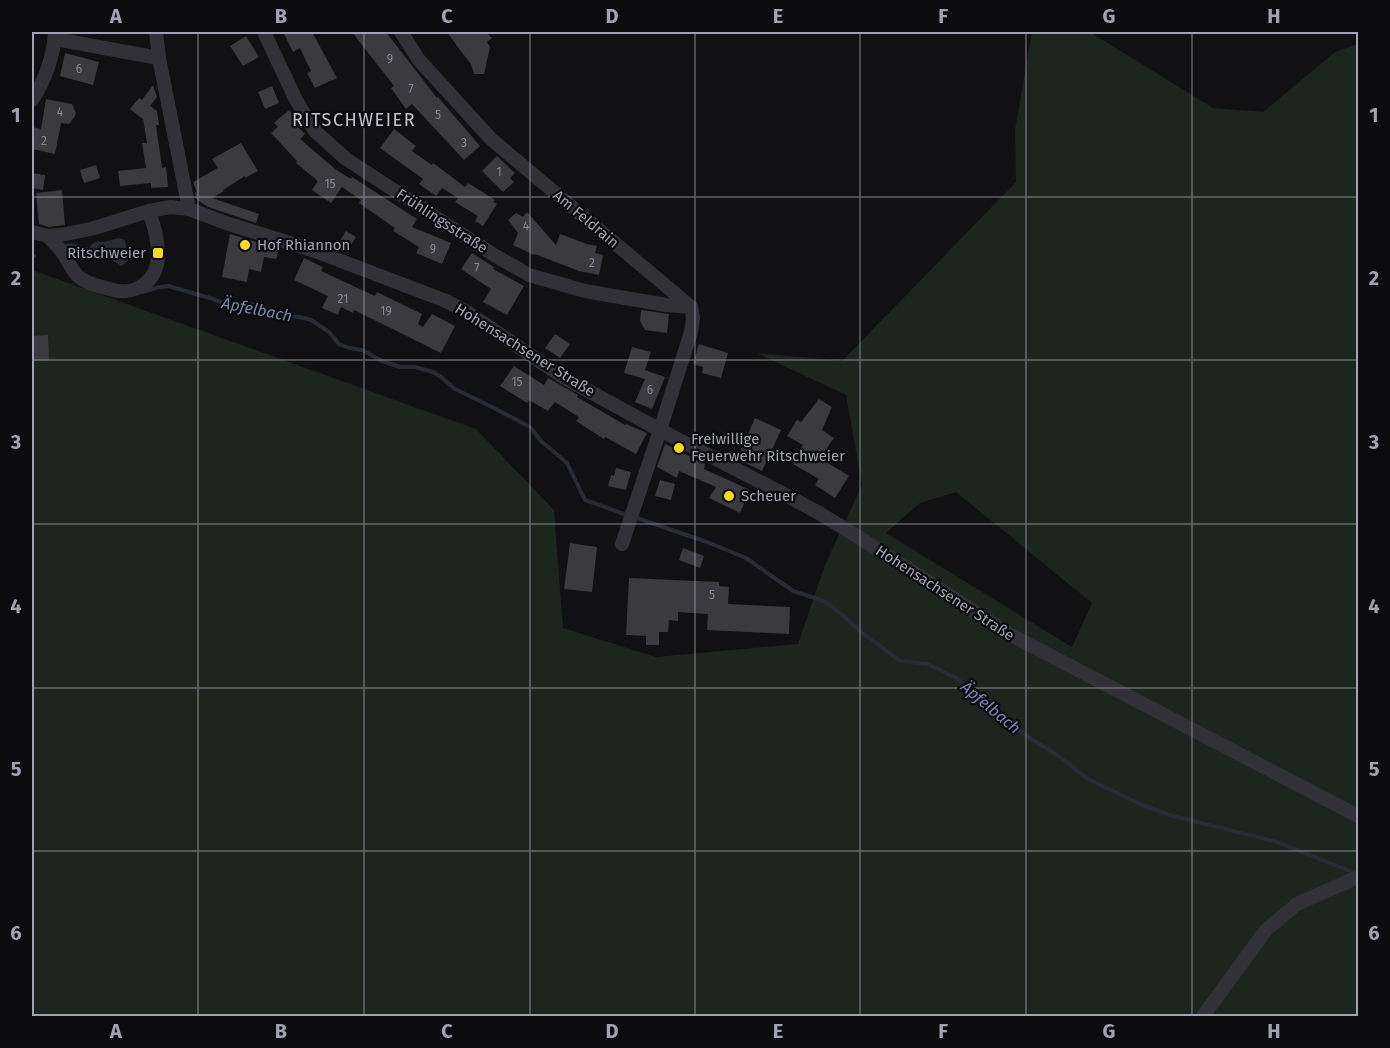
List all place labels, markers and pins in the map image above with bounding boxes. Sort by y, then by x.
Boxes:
place label: Hof Rhiannon [257,236,350,254]
marker: Hof Rhiannon [238,238,252,252]
place label: Ritschweier [67,244,146,262]
marker: Ritschweier [151,246,165,260]
place label: Freiwillige Feuerwehr Ritschweier [691,430,845,465]
marker: Freiwillige Feuerwehr Ritschweier [672,441,686,455]
place label: Scheuer [741,487,796,505]
marker: Scheuer [722,489,736,503]

